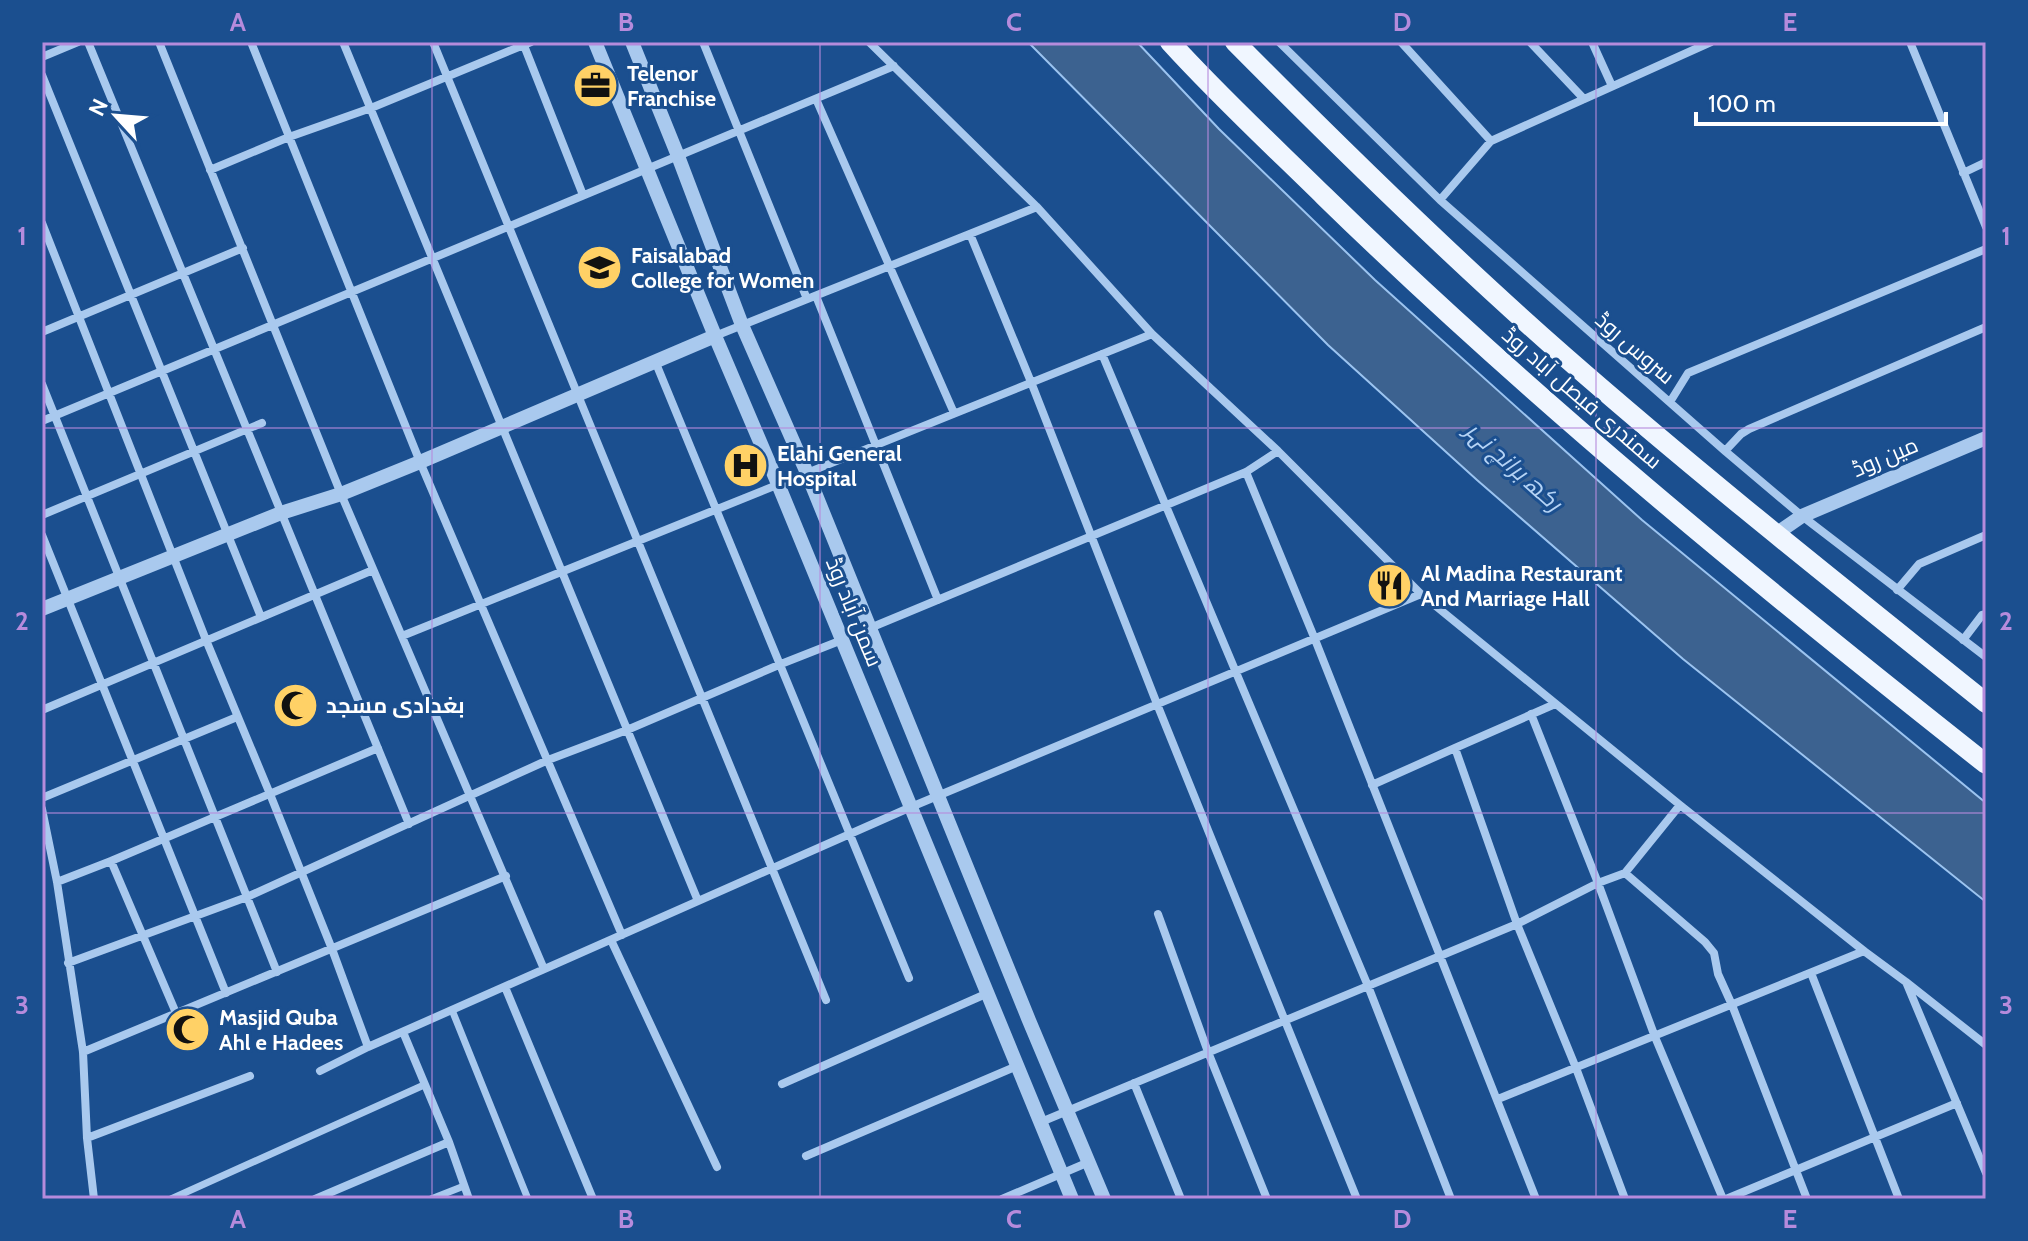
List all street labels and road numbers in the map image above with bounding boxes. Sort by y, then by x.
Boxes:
street label: سروس روڈ [1590,306,1680,390]
street label: سمندری فیصل آباد روڈ [1497,321,1667,475]
street label: مین روڈ [1848,431,1922,483]
street label: سمن آباد روڈ [820,553,888,671]

